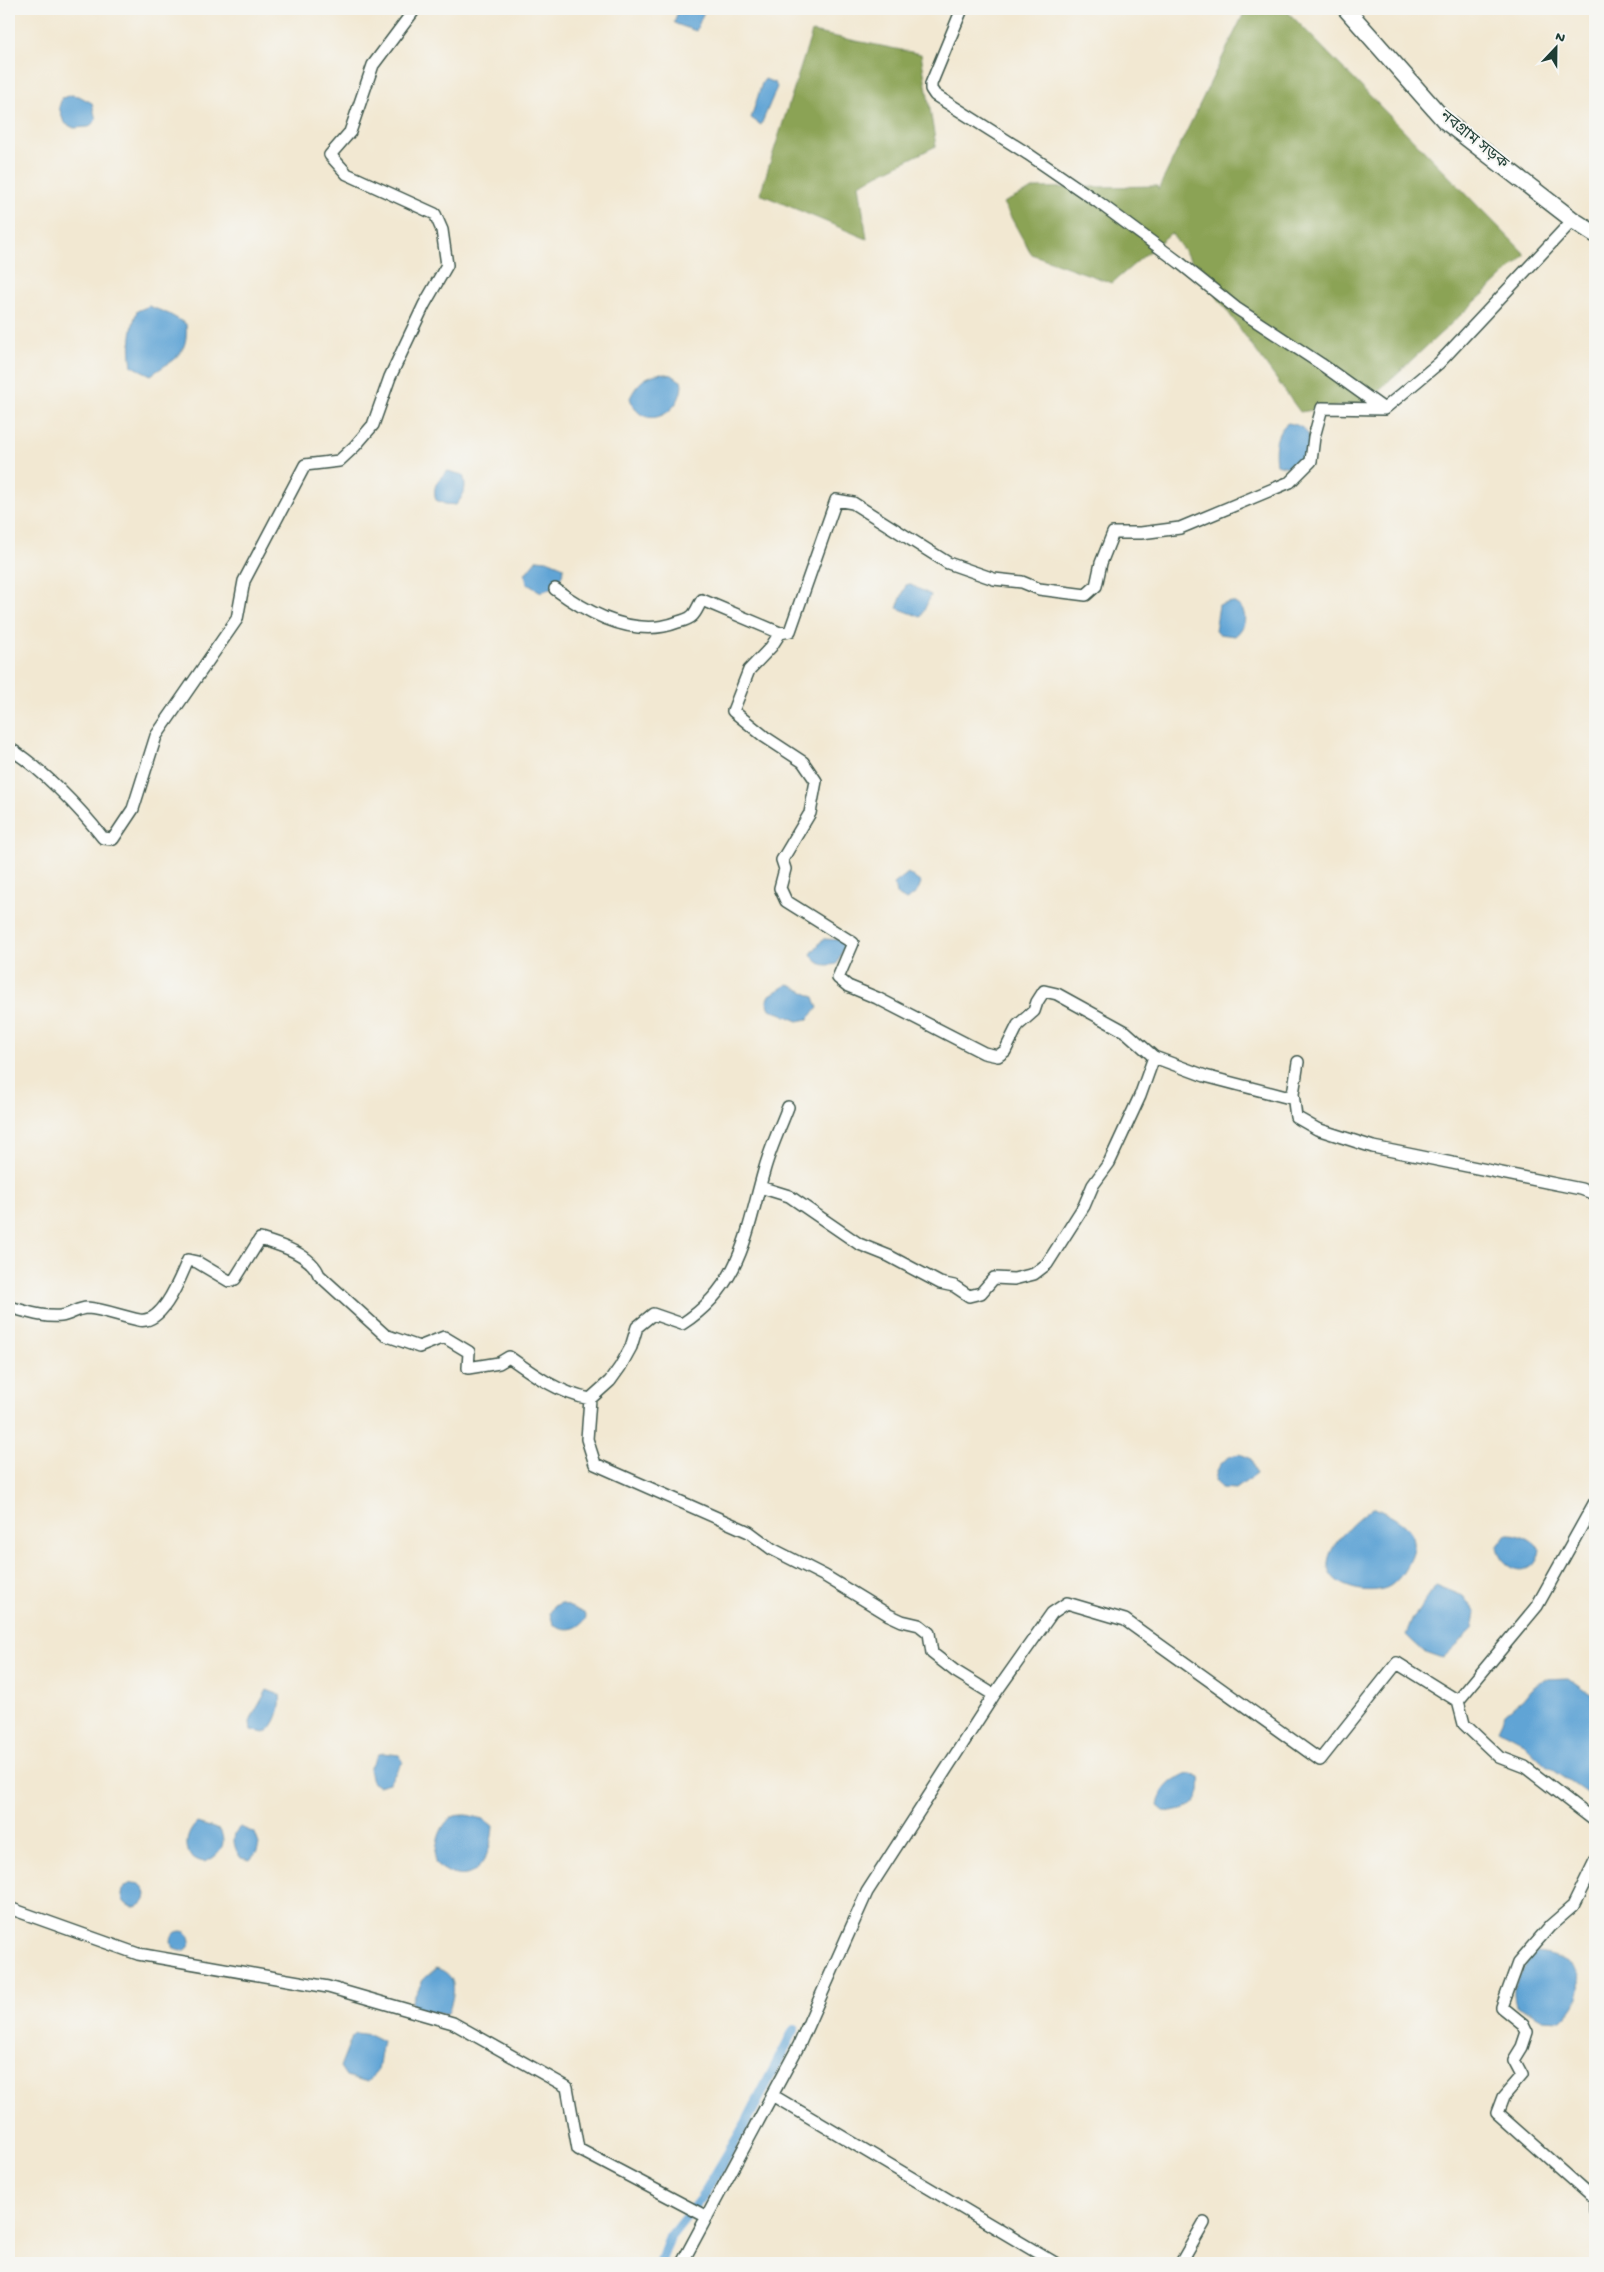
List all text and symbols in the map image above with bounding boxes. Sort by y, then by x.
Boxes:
north arrow [1532,22,1582,72]
text: N [1553,29,1567,48]
street label: নবগ্রাম সড়ক [1434,107,1512,175]

